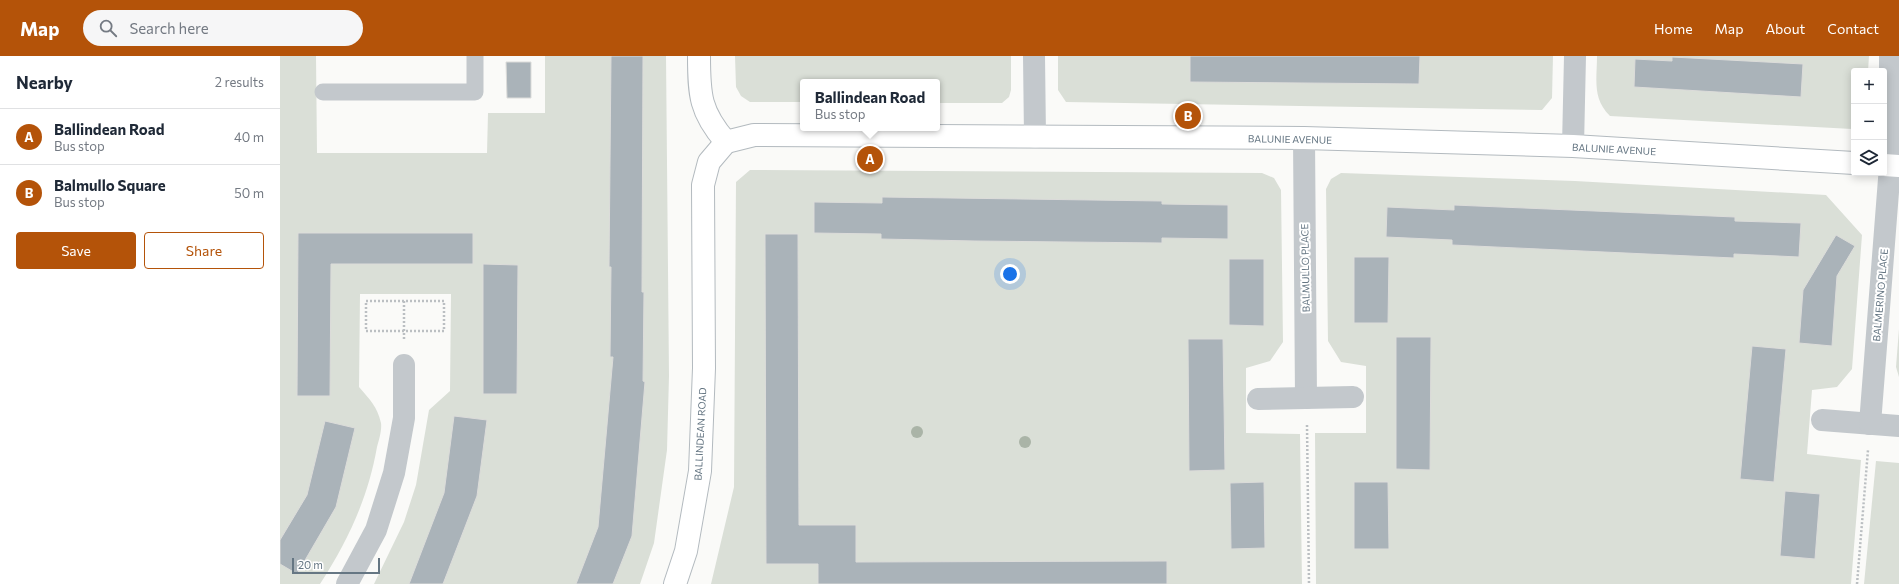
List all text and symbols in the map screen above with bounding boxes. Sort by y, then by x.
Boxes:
search box [83,10,363,46]
text: Map [20,17,59,40]
icon: search [97,17,119,39]
text: Search here [129,19,209,37]
text: Home [1654,20,1693,37]
text: Map [1715,20,1743,37]
text: About [1765,20,1805,37]
text: Contact [1827,20,1879,37]
map controls [1851,68,1887,176]
button: + [1851,68,1887,104]
text: Nearby [16,72,73,93]
text: 2 results [215,74,264,90]
popup [800,79,940,131]
text: Ballindean Road [815,88,925,106]
pin: B [1175,101,1201,131]
button: − [1851,104,1887,140]
text: Bus stop [815,106,865,122]
text: Ballindean Road [54,120,164,138]
text: A [24,129,34,145]
text: 40 m [234,129,264,145]
street label: BALUNIE AVENUE [1248,132,1332,146]
text: Bus stop [54,138,105,154]
button: layers [1851,140,1887,176]
street label: BALUNIE AVENUE [1572,141,1656,157]
pin: A [857,144,883,174]
text: Balmullo Square [54,176,166,194]
text: B [25,185,33,201]
text: 50 m [234,185,264,201]
text: Bus stop [54,194,105,210]
street label: BALMULLO PLACE [1298,224,1312,312]
button: Save [16,232,136,269]
button: Share [144,232,264,269]
street label: BALMERINO PLACE [1870,248,1890,342]
your location [1000,264,1020,284]
street label: BALLINDEAN ROAD [692,387,708,481]
scale bar [292,556,380,575]
text: 20 m [298,558,323,571]

